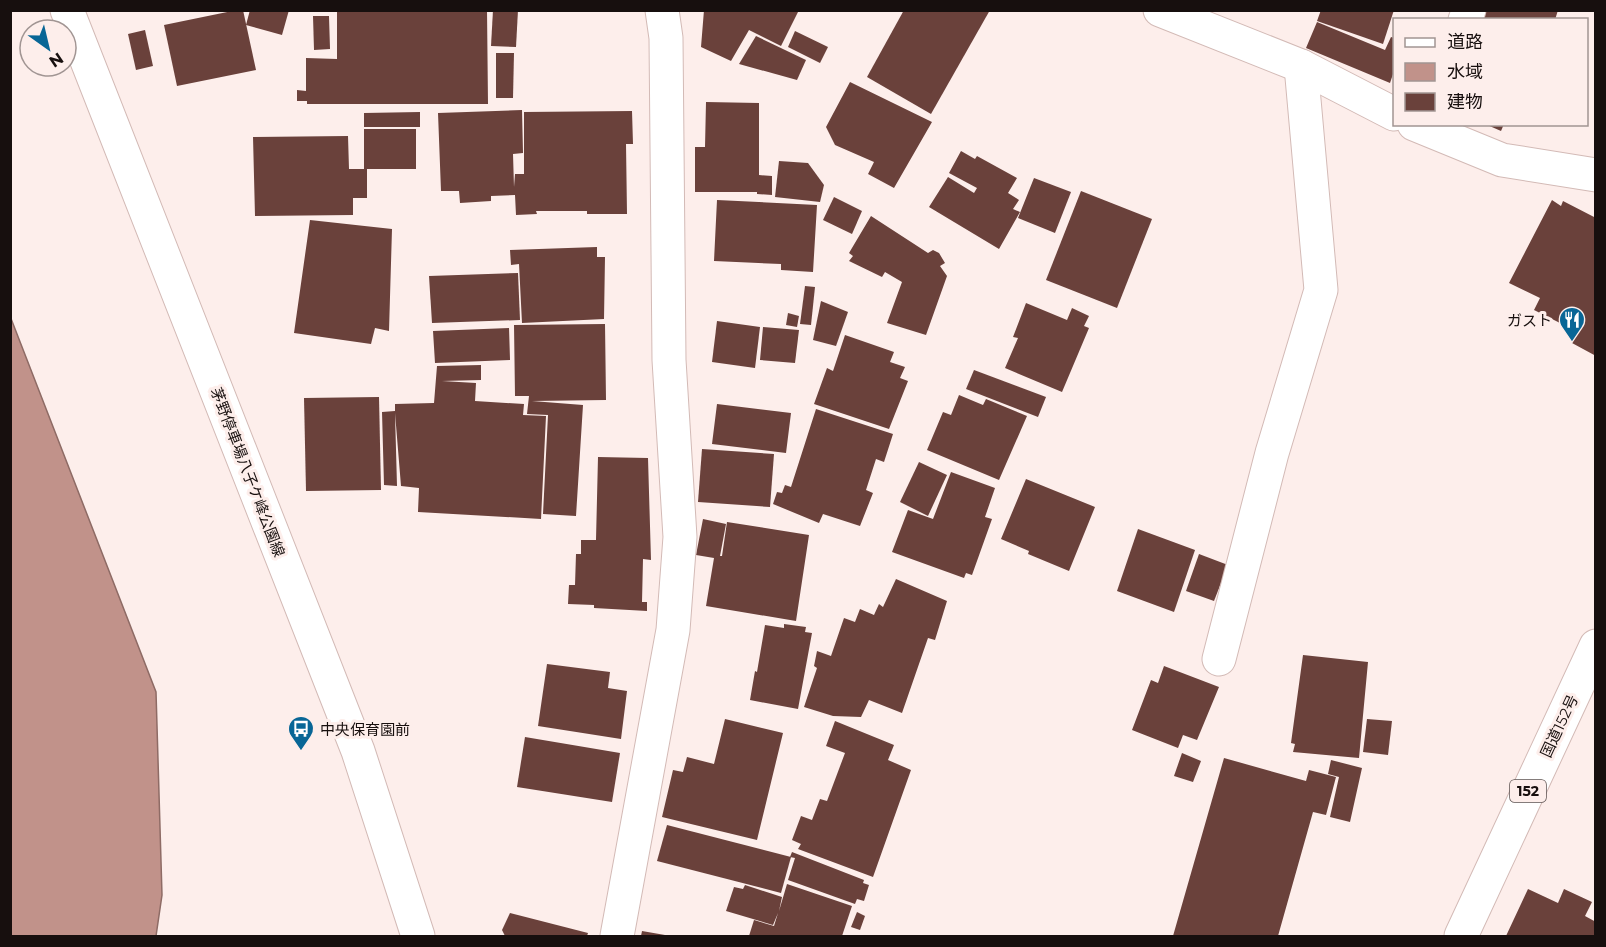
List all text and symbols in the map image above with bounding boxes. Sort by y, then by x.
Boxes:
north arrow [18,18,78,78]
legend [1393,18,1588,126]
text: 道路 [1447,31,1483,53]
text: N [45,49,67,72]
text: 水域 [1447,61,1483,83]
text: 建物 [1447,91,1483,113]
restaurant icon: ガスト [1557,305,1587,343]
place label: ガスト [1507,311,1552,330]
street label: 茅野停車場八子ケ峰公園線 [207,385,289,559]
street label: 国道152号 [1536,691,1582,761]
bus stop icon: 中央保育園前 [286,714,316,752]
place label: 中央保育園前 [320,720,410,739]
road number: 152 [1510,780,1546,802]

